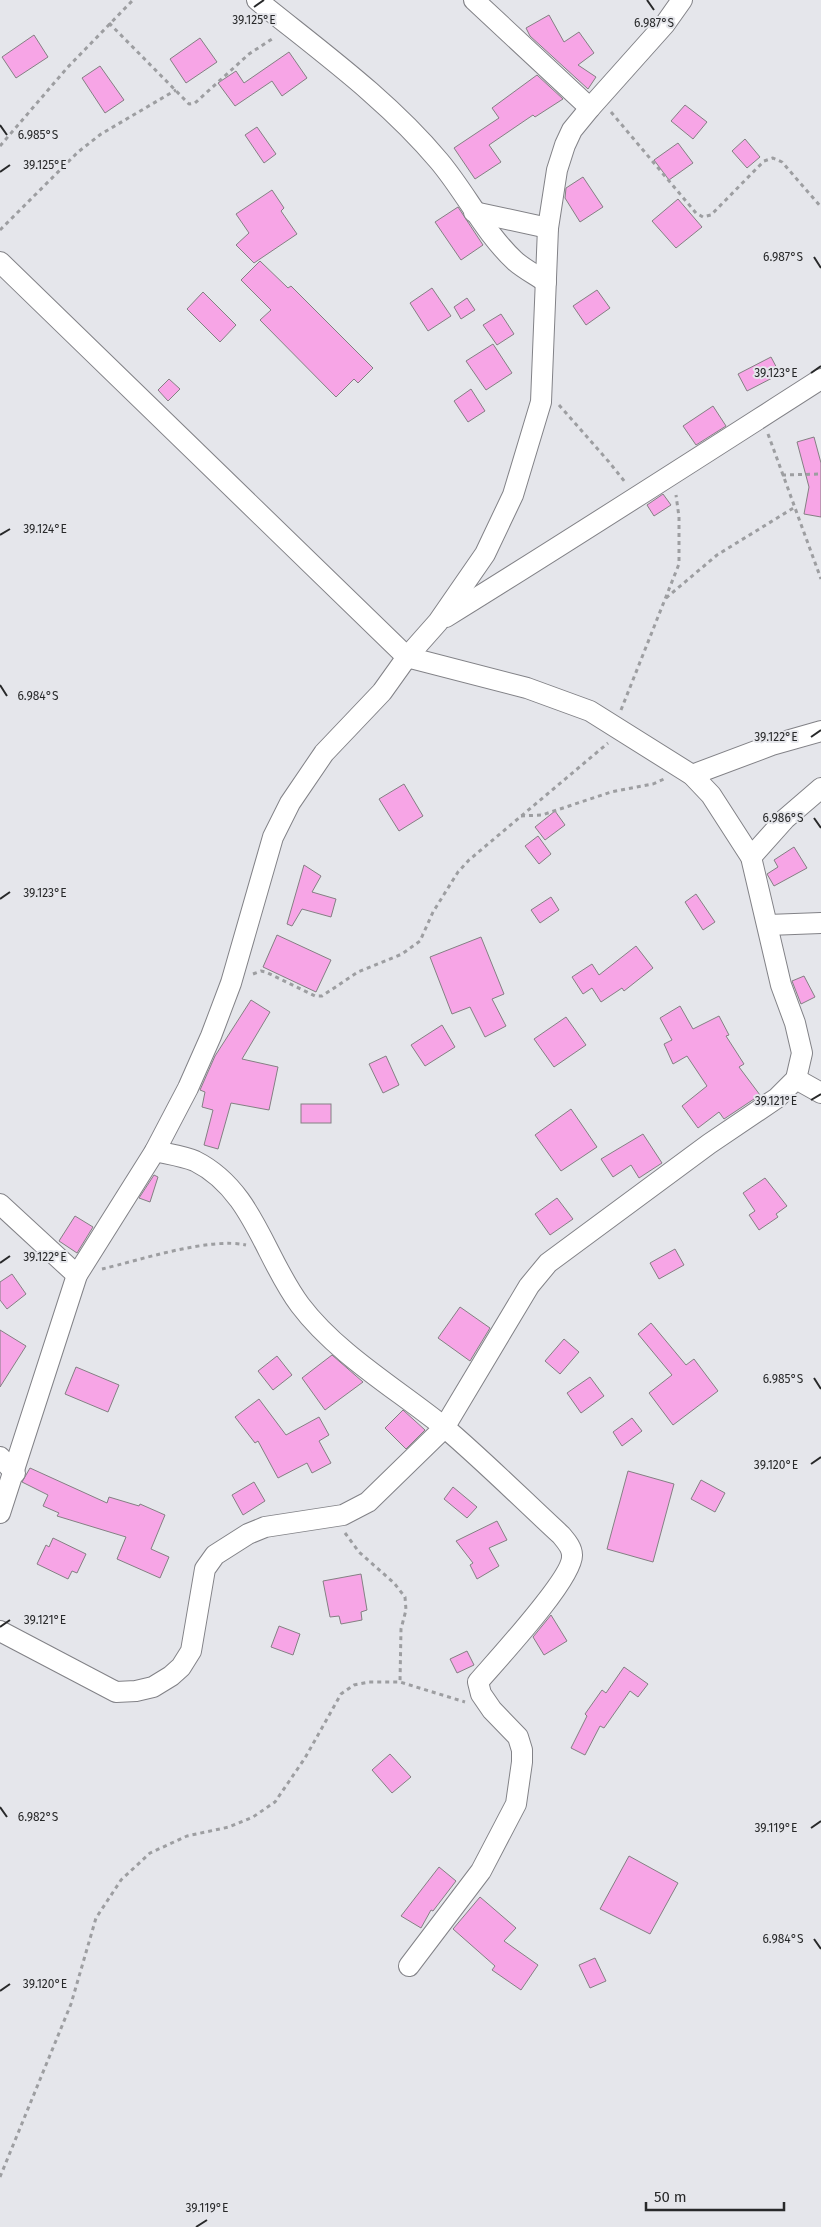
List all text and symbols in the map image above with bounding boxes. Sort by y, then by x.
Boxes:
text: 39.125°E [232,13,276,27]
text: 6.987°S [634,16,674,30]
text: 6.985°S [18,128,59,142]
text: 39.125°E [23,158,67,172]
text: 6.987°S [763,250,803,264]
text: 39.123°E [754,366,798,380]
text: 39.124°E [23,522,67,536]
text: 6.984°S [17,689,59,703]
text: 39.122°E [754,730,798,744]
text: 6.986°S [763,811,804,825]
text: 39.123°E [23,886,67,900]
text: 39.121°E [755,1094,797,1108]
text: 39.122°E [23,1250,67,1264]
text: 6.985°S [763,1372,804,1386]
text: 39.120°E [754,1458,798,1472]
text: 39.121°E [24,1613,66,1627]
text: 6.982°S [18,1810,59,1824]
text: 39.119°E [754,1821,798,1835]
text: 6.984°S [762,1932,804,1946]
text: 39.120°E [23,1977,67,1991]
scale bar [646,2180,784,2212]
text: 50 m [654,2188,687,2206]
text: 39.119°E [185,2201,229,2215]

